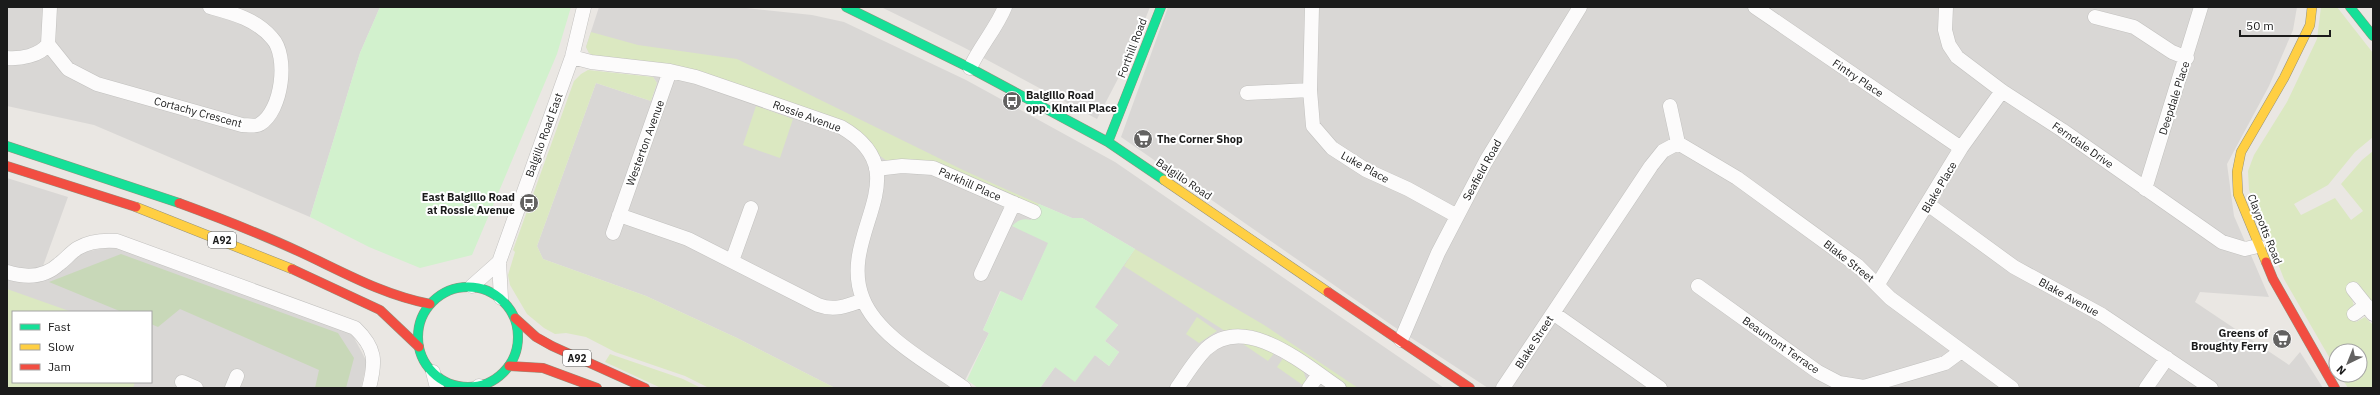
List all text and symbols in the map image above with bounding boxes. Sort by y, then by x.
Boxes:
scale bar [2240,12,2330,38]
street label: Forthill Road [1114,16,1150,80]
text: 50 m [2246,18,2274,33]
street label: Fintry Place [1830,56,1886,100]
street label: Deepdale Place [2155,59,2193,137]
place label: Balgillo Road opp. Kintail Place [1026,88,1117,115]
bus stop icon: Balgillo Road opp. Kintail Place [1001,90,1023,112]
street label: Balgillo Road East [522,91,566,179]
street label: Cortachy Crescent [153,94,244,130]
street label: Rossie Avenue [771,97,843,135]
street label: Westerton Avenue [623,98,667,188]
street label: Ferndale Drive [2050,119,2116,171]
supermarket icon: The Corner Shop [1132,128,1154,150]
place label: The Corner Shop [1157,132,1243,146]
street label: Seafield Road [1459,137,1505,203]
street label: Luke Place [1338,148,1392,186]
street label: Balgillo Road [1153,155,1215,203]
street label: Blake Place [1918,159,1960,215]
street label: Parkhill Place [937,164,1003,204]
place label: East Balgillo Road at Rossie Avenue [422,190,515,217]
bus stop icon: East Balgillo Road at Rossie Avenue [518,192,540,214]
street label: Claypotts Road [2245,192,2285,266]
road number: A92 [208,232,236,248]
street label: Blake Street [1821,237,1877,285]
street label: Blake Avenue [2036,275,2102,319]
legend [12,311,152,383]
street label: Blake Street [1512,313,1556,371]
street label: Beaumont Terrace [1740,313,1822,377]
text: Fast [48,319,71,334]
place label: Greens of Broughty Ferry [2191,326,2268,353]
supermarket icon: Greens of Broughty Ferry [2271,328,2293,350]
text: Slow [48,339,74,354]
north arrow [2328,343,2368,383]
road number: A92 [563,350,591,366]
text: Jam [48,359,71,374]
text: N [2333,362,2349,378]

